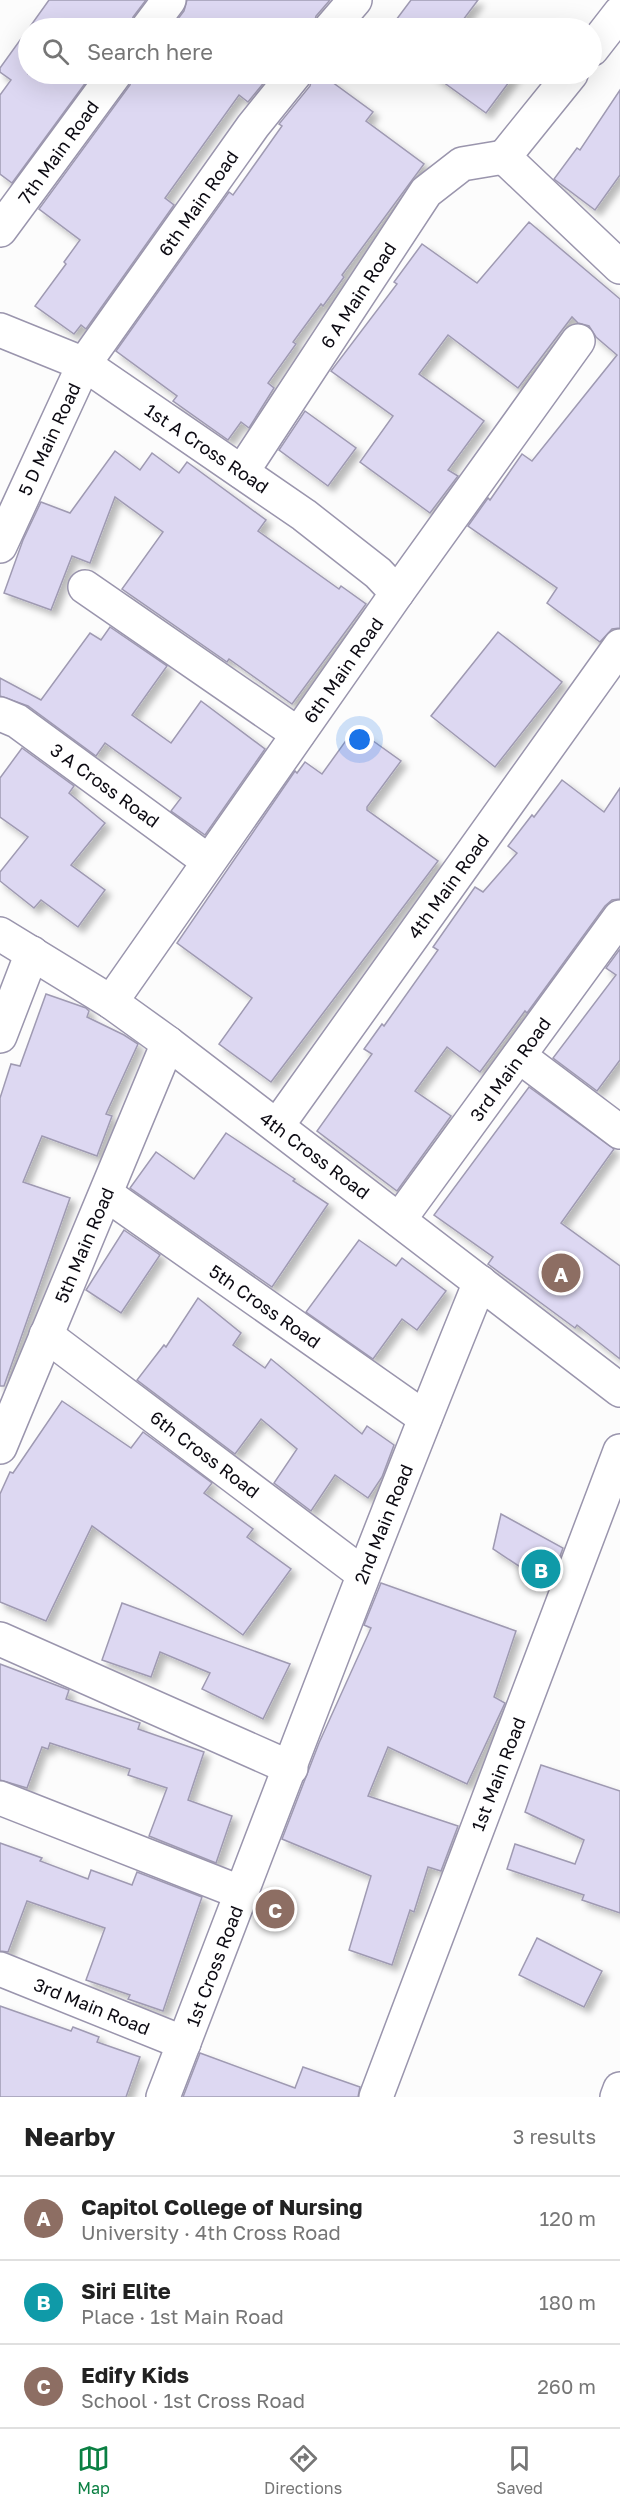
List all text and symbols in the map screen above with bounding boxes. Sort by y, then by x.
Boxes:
search box [18,18,602,84]
icon: search [39,35,72,68]
text: Search here [87,38,213,65]
street label: 7th Main Road [13,96,103,208]
street label: 6th Main Road [153,146,243,260]
street label: 6 A Main Road [316,238,400,352]
street label: 5 D Main Road [13,379,85,499]
street label: 1st A Cross Road [141,399,273,497]
street label: 6th Main Road [298,613,388,727]
your location [345,725,374,754]
street label: 3 A Cross Road [46,738,164,832]
street label: 4th Main Road [403,829,493,943]
street label: 3rd Main Road [465,1013,555,1125]
street label: 4th Cross Road [256,1107,374,1203]
street label: 5th Main Road [50,1184,118,1306]
pin: A [542,1250,580,1296]
street label: 5th Cross Road [205,1259,325,1353]
street label: 6th Cross Road [146,1406,264,1502]
street label: 2nd Main Road [349,1461,417,1587]
pin: B [522,1546,560,1592]
street label: 1st Main Road [466,1714,530,1834]
pin: C [256,1886,294,1932]
street label: 1st Cross Road [181,1903,247,2029]
street label: 3rd Main Road [31,1973,153,2039]
text: Nearby [24,2121,115,2152]
text: 3 results [513,2124,596,2148]
text: Capitol College of Nursing [81,2193,362,2220]
text: A [36,2206,51,2230]
text: 120 m [540,2206,596,2230]
text: University · 4th Cross Road [81,2220,341,2244]
text: Siri Elite [81,2277,171,2304]
text: B [36,2290,51,2314]
text: 180 m [539,2290,596,2314]
text: Place · 1st Main Road [81,2304,284,2328]
text: Edify Kids [81,2361,189,2388]
text: C [36,2374,51,2398]
text: 260 m [537,2374,596,2398]
text: School · 1st Cross Road [81,2388,305,2412]
tab: Map [77,2442,110,2498]
tab: Directions [264,2442,342,2498]
tab: Saved [496,2442,543,2498]

